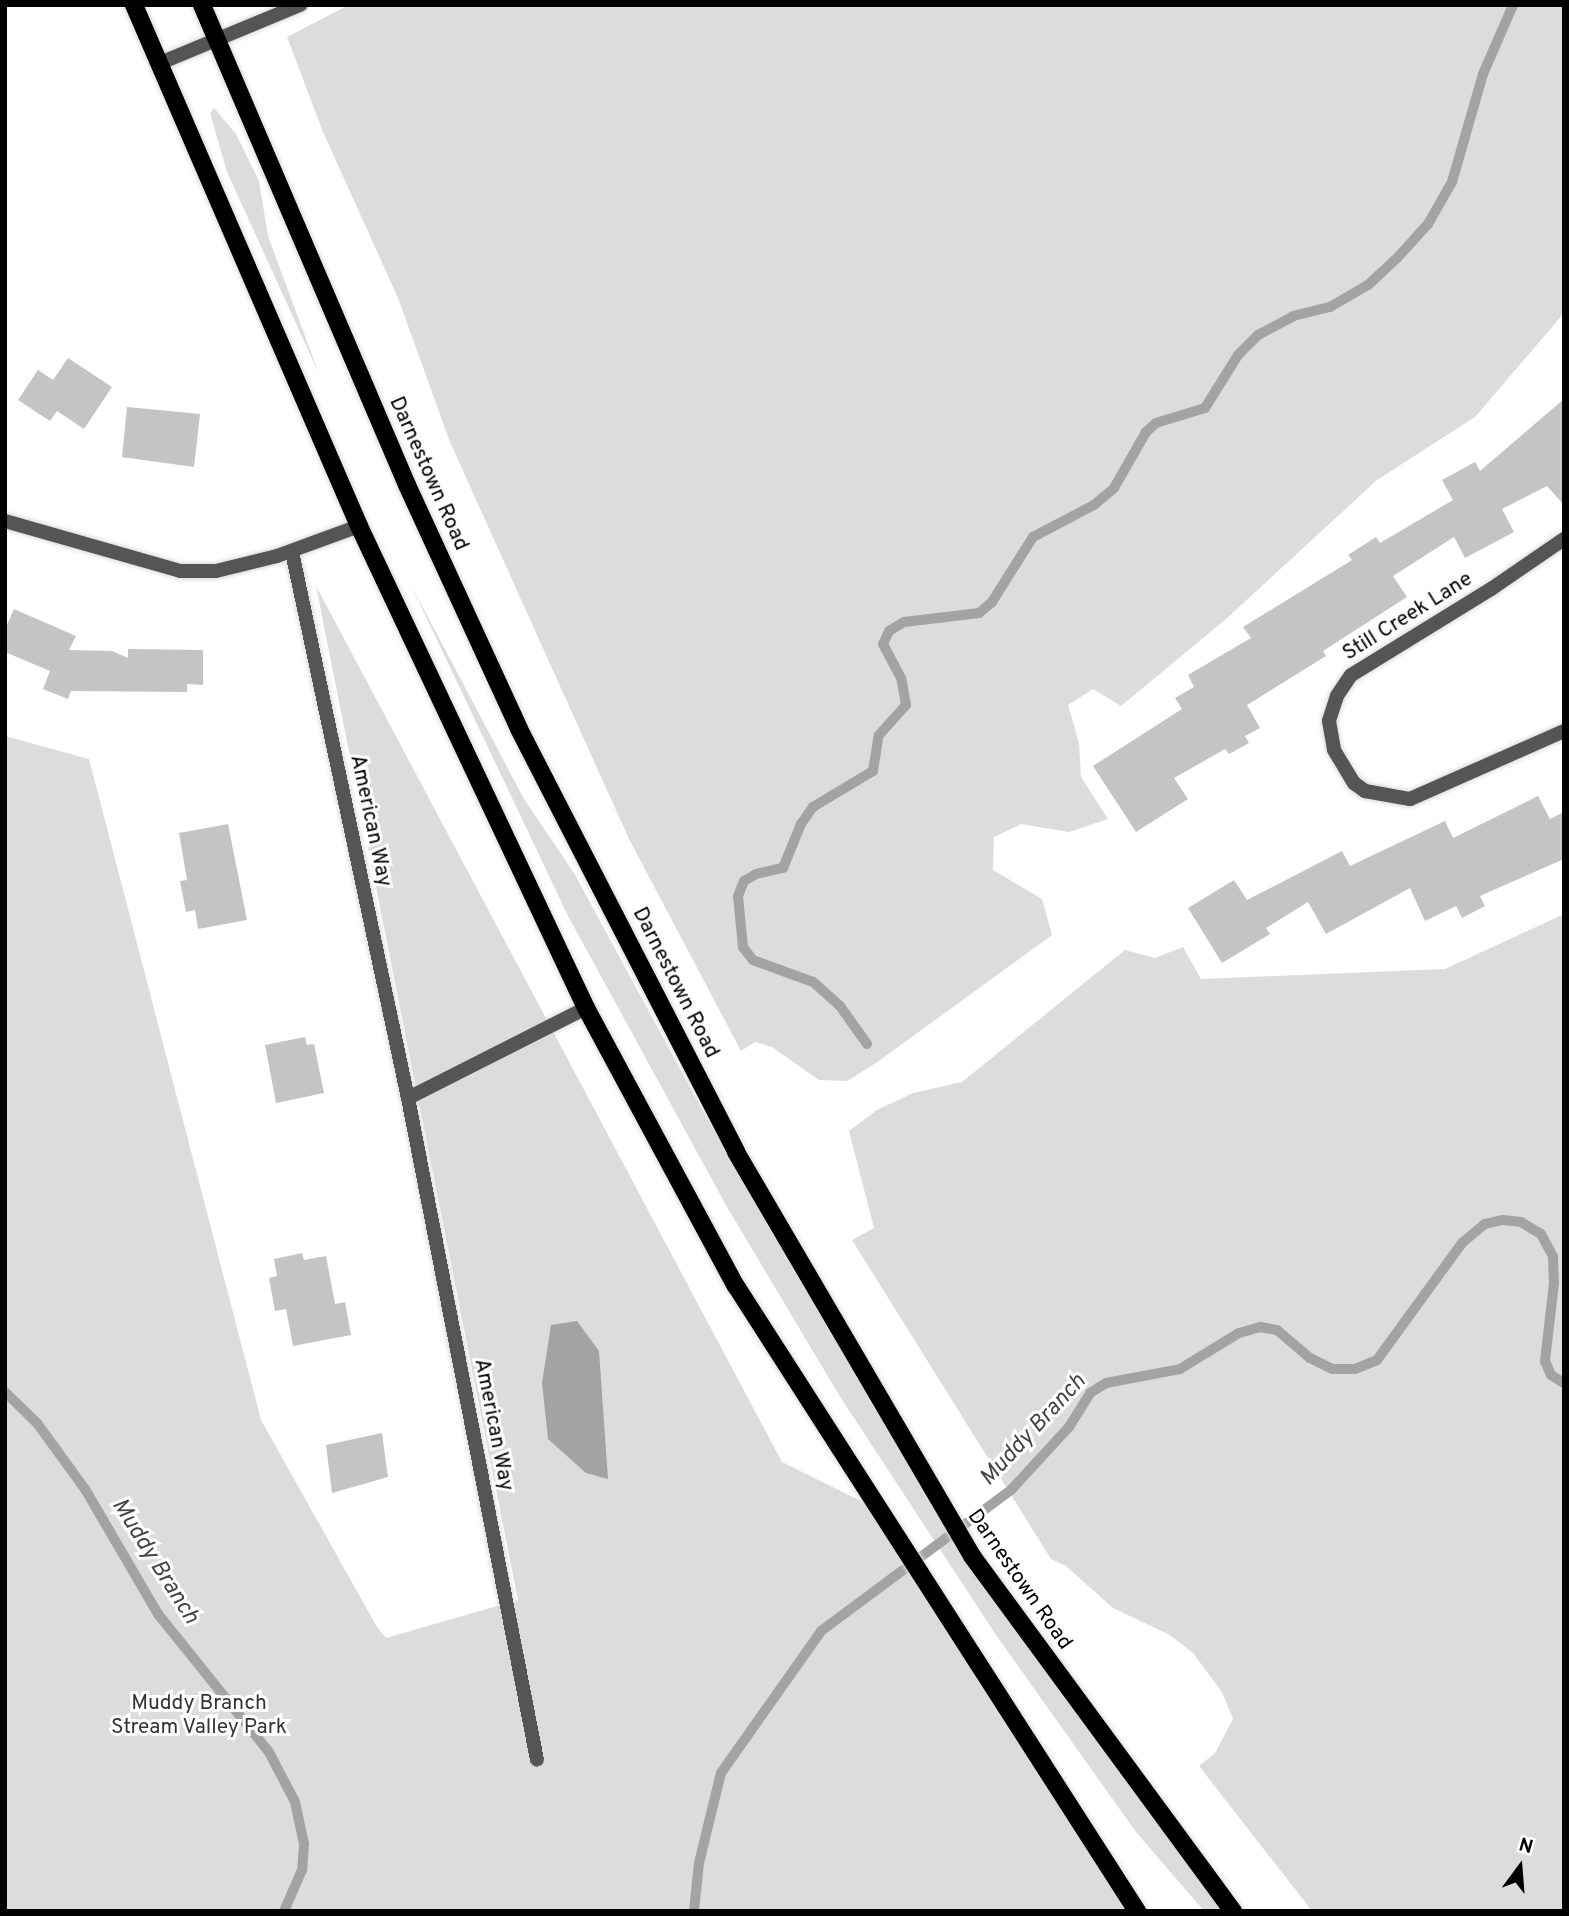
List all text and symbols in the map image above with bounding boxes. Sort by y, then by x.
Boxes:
street label: Darnestown Road [383,393,473,555]
street label: Still Creek Lane [1339,567,1477,667]
street label: American Way [344,752,396,890]
street label: Darnestown Road [626,903,724,1063]
street label: American Way [468,1356,518,1494]
water label: Muddy Branch [975,1369,1093,1493]
water label: Muddy Branch [104,1494,204,1630]
street label: Darnestown Road [961,1505,1077,1655]
park label: Muddy Branch Stream Valley Park [111,1691,287,1741]
north arrow [1485,1832,1555,1902]
text: N [1516,1833,1536,1860]

